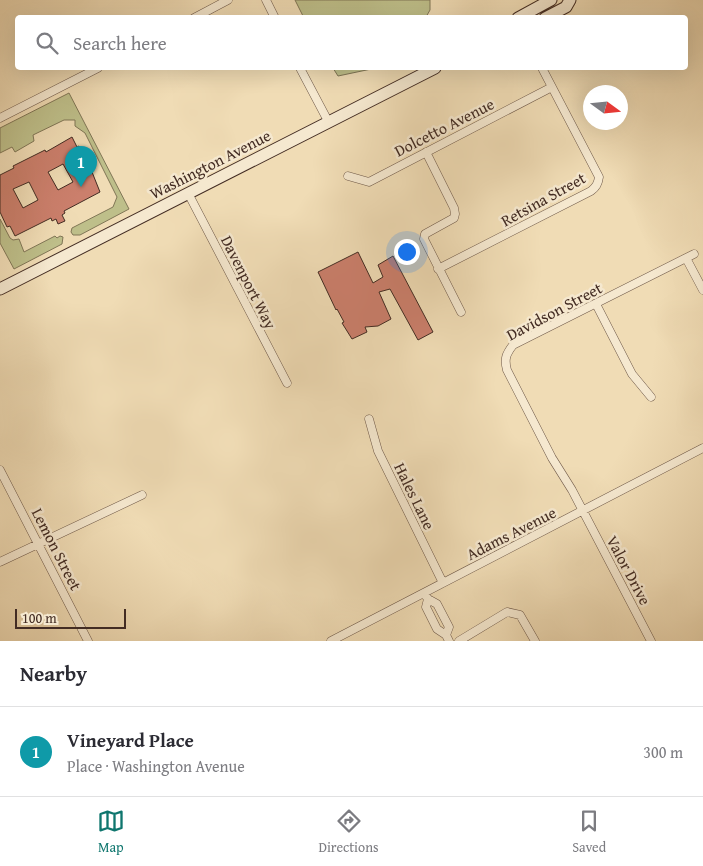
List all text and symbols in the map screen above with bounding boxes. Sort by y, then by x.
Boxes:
search box [15,15,688,70]
icon: search [33,29,61,57]
text: Search here [73,29,167,57]
north arrow [583,85,628,130]
street label: Dolcetto Avenue [390,92,498,162]
street label: Washington Avenue [145,123,275,205]
pin: 1 [65,146,97,187]
street label: Retsina Street [496,166,590,232]
street label: Davenport Way [215,231,283,333]
your location [394,239,420,265]
street label: Davidson Street [502,275,607,346]
street label: Hales Lane [388,458,442,534]
street label: Adams Avenue [462,500,560,566]
street label: Lemon Street [26,504,88,595]
street label: Valor Drive [601,531,657,609]
scale bar [15,606,126,629]
text: 100 m [22,608,57,628]
text: Nearby [20,658,87,689]
text: Vineyard Place [67,726,194,754]
text: 1 [32,740,40,764]
text: 300 m [643,740,683,764]
text: Place · Washington Avenue [67,754,245,778]
tab: Map [97,807,125,857]
tab: Directions [318,807,379,857]
tab: Saved [572,807,606,857]

